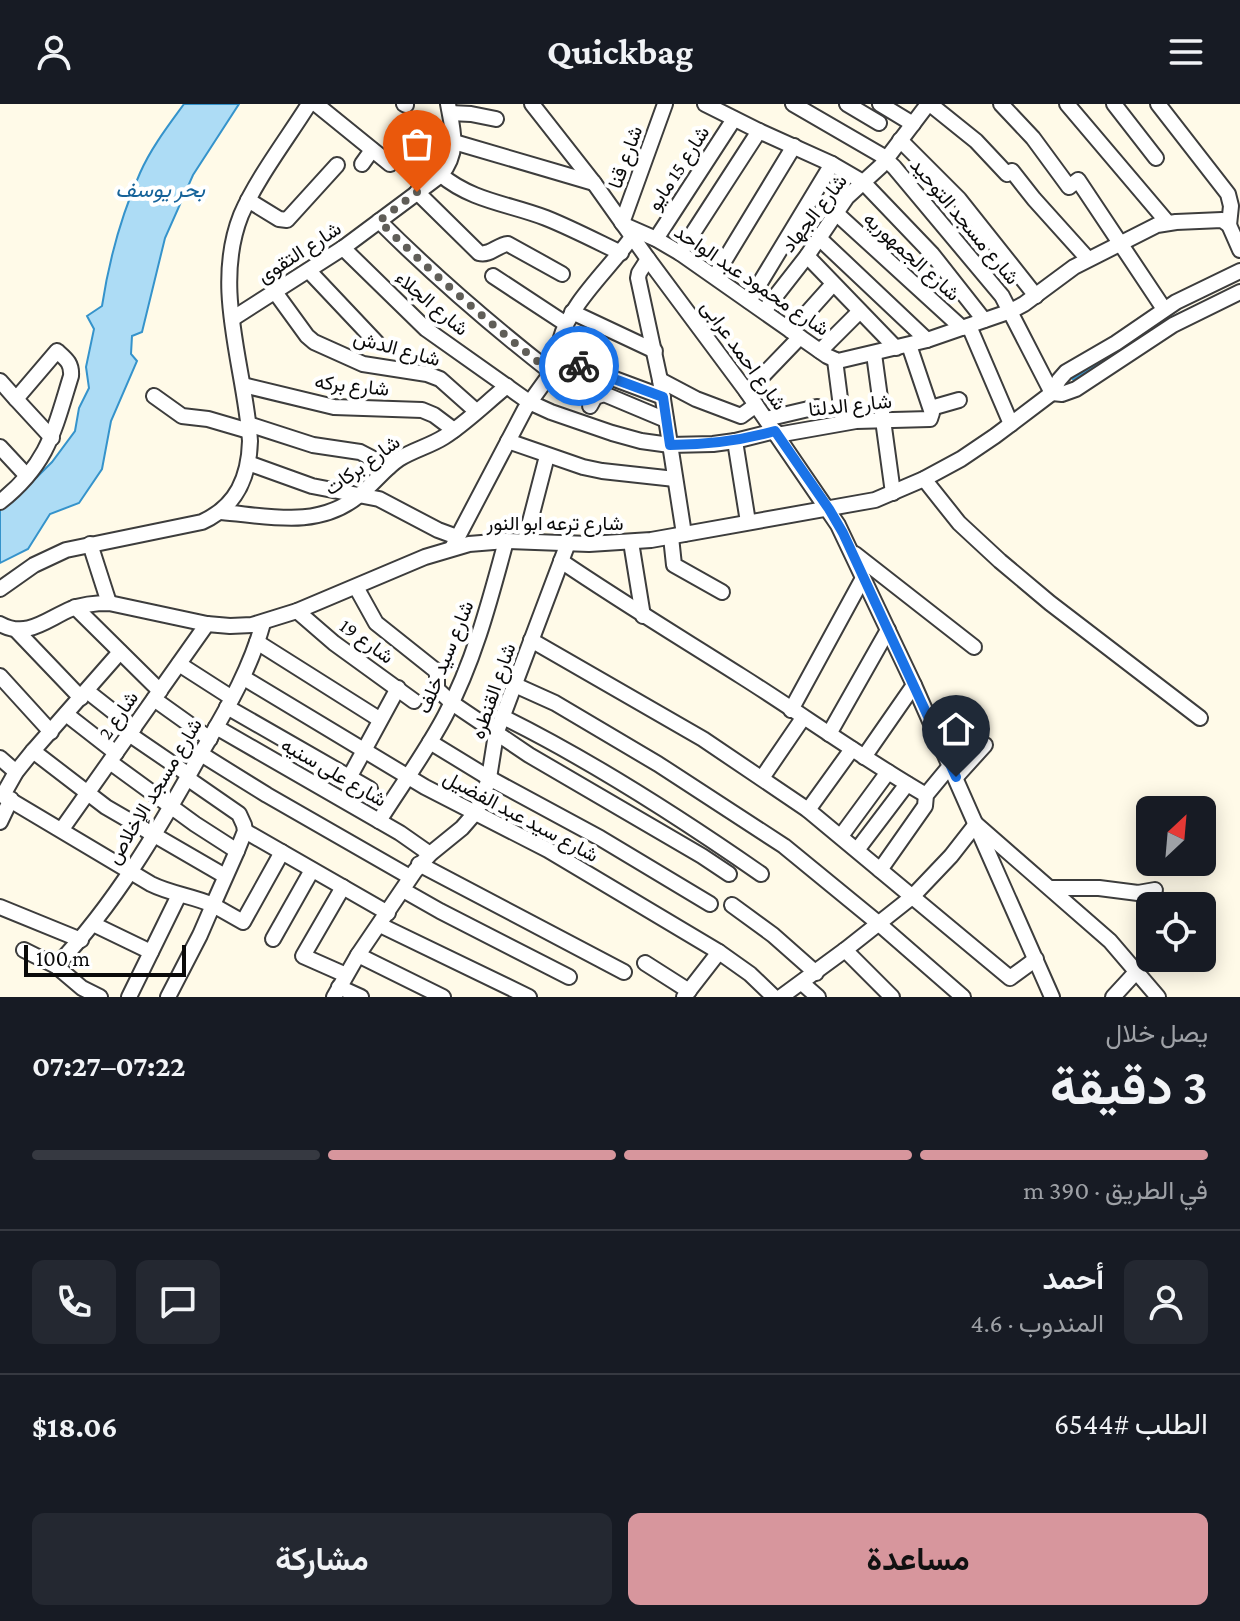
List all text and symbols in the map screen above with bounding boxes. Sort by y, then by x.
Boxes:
icon: person [32,30,76,74]
icon: menu [1164,30,1208,74]
text: Quickbag [547,32,693,72]
pin [383,110,451,192]
icon: bag [395,122,439,166]
street label: شارع 15 مايو [643,122,716,216]
street label: شارع قنا [604,123,649,192]
street label: شارع مسجد التوحيد [904,154,1024,290]
street label: شارع الجهاد [777,170,854,258]
water label: بحر يوسف [115,177,205,203]
street label: شارع الجمهوريه [857,207,965,307]
street label: شارع التقوى [253,217,346,290]
street label: شارع محمود عبد الواحد [669,220,833,342]
street label: شارع الجلاء [389,266,473,342]
street label: شارع احمد عرابى [694,296,791,416]
street label: شارع الدش [351,326,443,373]
courier [539,326,619,406]
icon: bike [557,344,601,388]
street label: شارع بركه [313,370,390,403]
street label: شارع الدلتا [807,390,893,423]
street label: شارع بركات [320,430,406,502]
street label: شارع ترعه ابو النور [486,512,623,537]
street label: شارع سيد خلف [412,597,480,718]
street label: شارع 19 [334,614,398,670]
street label: شارع القنطره [466,640,523,743]
street label: شارع 2 [94,687,145,745]
pin [922,695,990,777]
icon: home [934,707,978,751]
street label: شارع مسجد الإخلاص [102,714,209,869]
street label: شارع على سنيه [276,733,390,814]
street label: شارع سيد عبد الفضيل [438,766,602,869]
north arrow [1136,796,1216,876]
map controls [1136,796,1216,972]
button: locate [1136,892,1216,972]
scale bar [24,941,186,977]
text: 100 m [36,946,90,971]
text: يصل خلال [1106,1019,1208,1048]
text: 07:22–07:27 [32,1049,186,1082]
text: 3 دقيقة [1050,1057,1208,1115]
text: في الطريق · 390 m [1023,1176,1208,1205]
button: phone [32,1260,116,1344]
button: chat [136,1260,220,1344]
button: person [1124,1260,1208,1344]
text: أحمد [1042,1262,1104,1295]
text: المندوب · 4.6 [971,1309,1104,1338]
text: الطلب #6544 [1054,1407,1208,1440]
text: $18.06 [32,1410,118,1443]
button: مشاركة [32,1513,612,1605]
button: مساعدة [628,1513,1208,1605]

